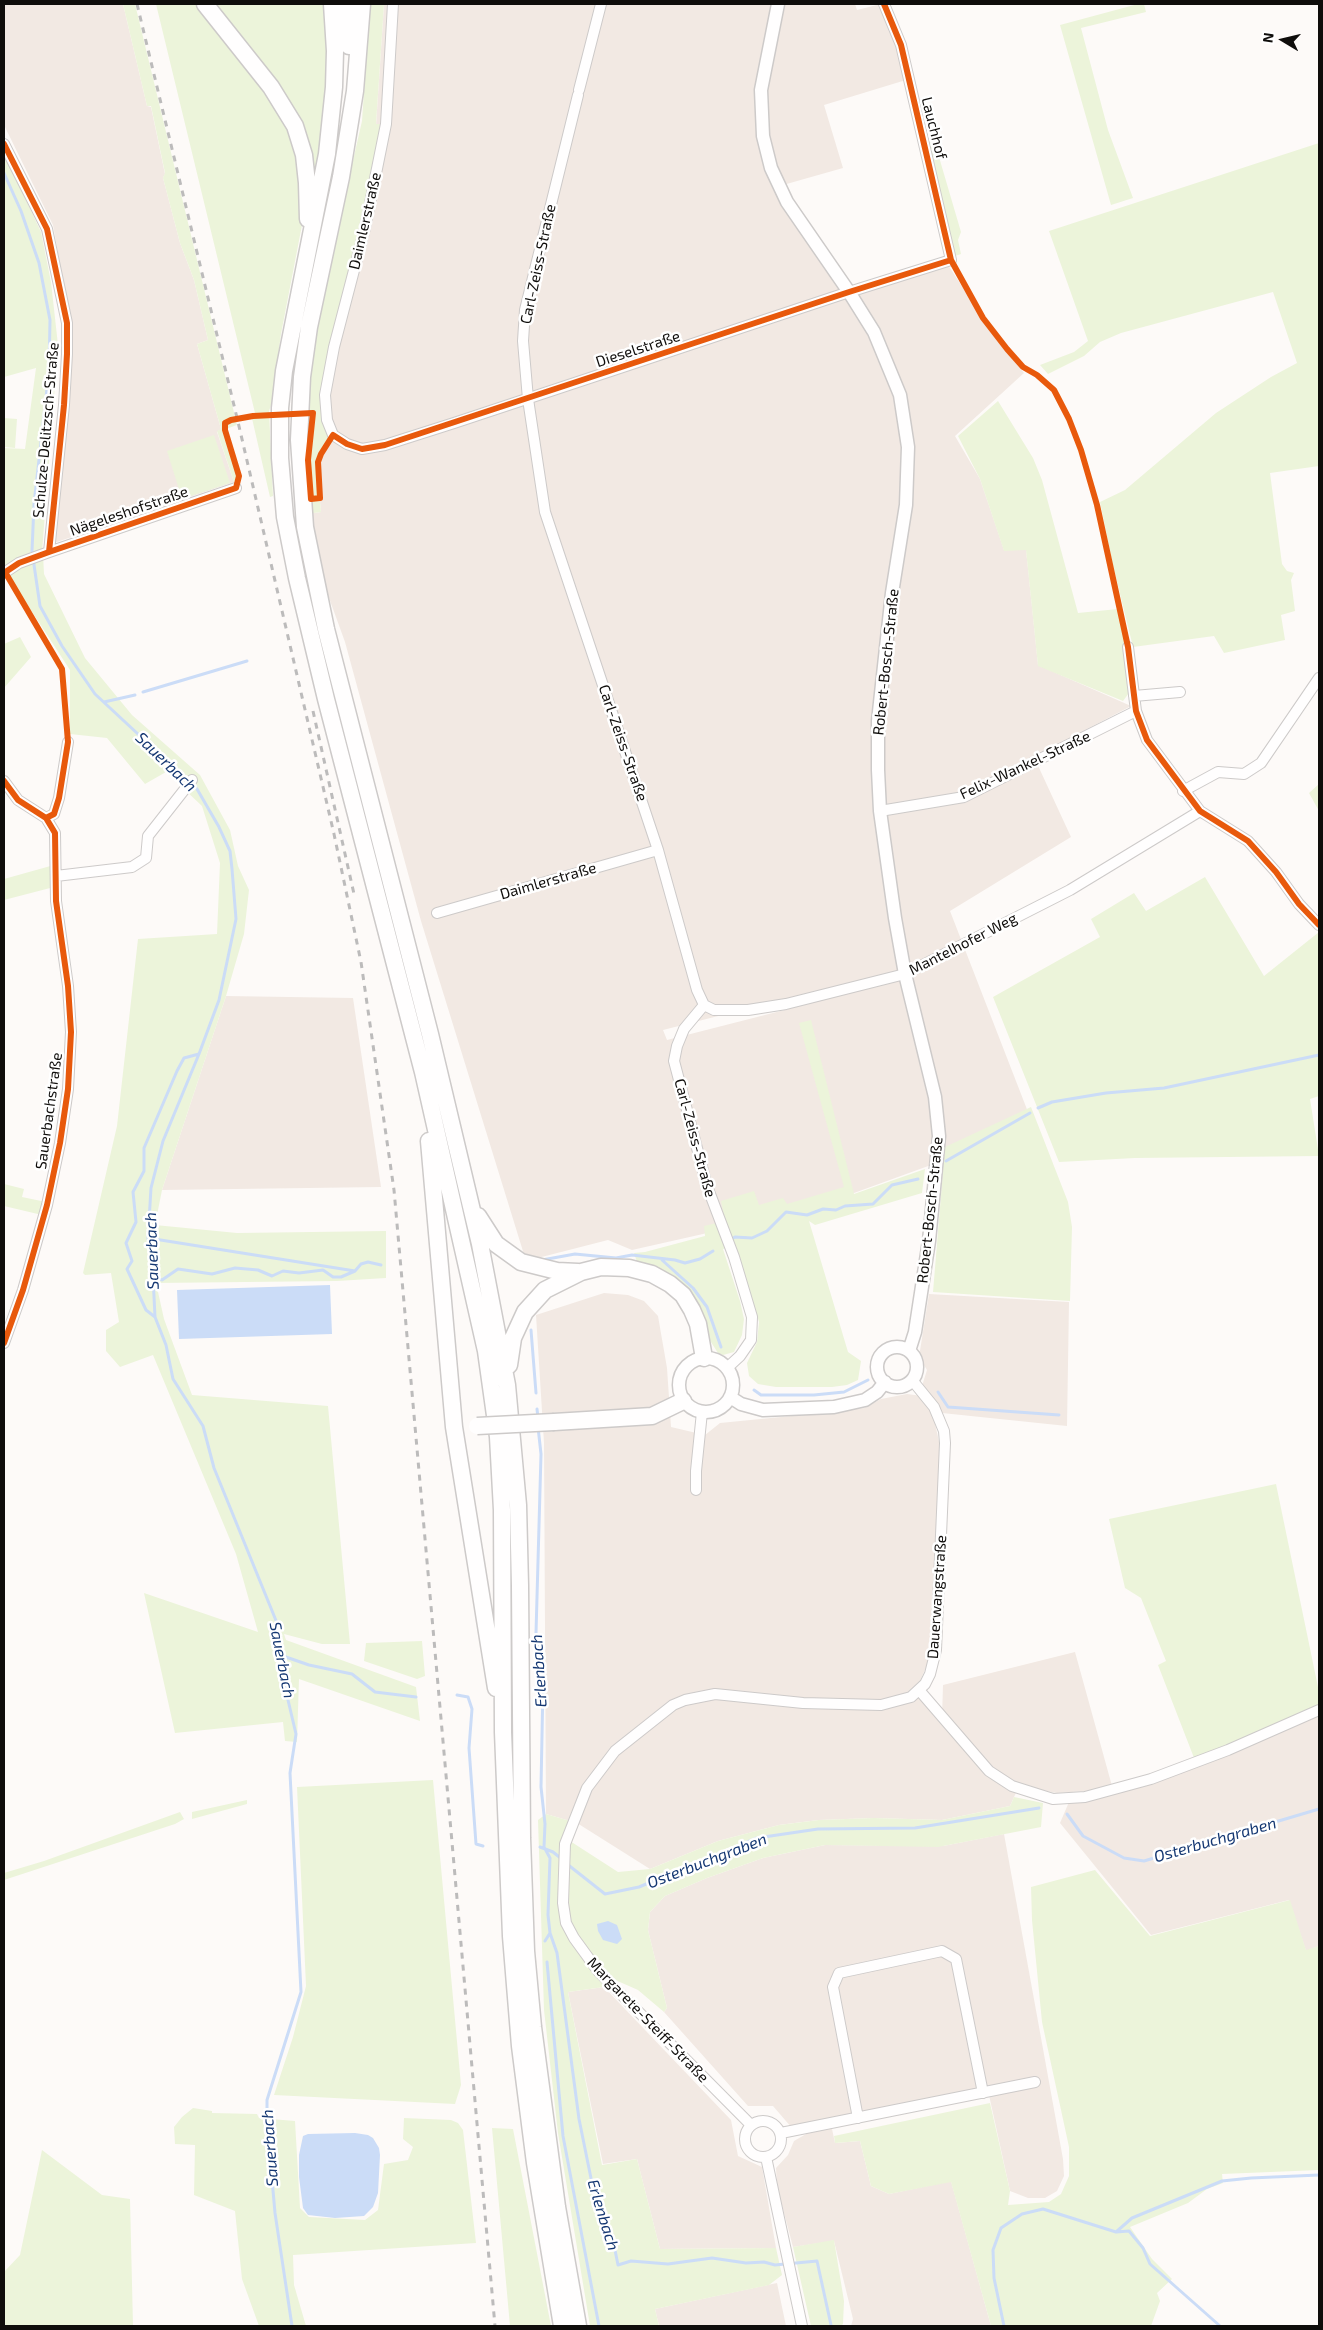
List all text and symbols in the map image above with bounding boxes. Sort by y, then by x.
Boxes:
north arrow [1258,15,1308,65]
text: N [1259,31,1277,44]
street label: Lauchhof [918,95,950,161]
street label: Daimlerstraße [345,171,385,271]
street label: Carl-Zeiss-Straße [516,202,560,326]
street label: Dieselstraße [594,327,682,371]
street label: Schulze-Delitzsch-Straße [29,341,63,519]
street label: Nägeleshofstraße [67,482,191,540]
street label: Robert-Bosch-Straße [869,588,903,736]
street label: Carl-Zeiss-Straße [595,682,651,804]
street label: Felix-Wankel-Straße [957,727,1093,803]
water label: Sauerbach [131,728,201,796]
street label: Daimlerstraße [498,859,598,903]
street label: Mantelhofer Weg [906,909,1020,979]
street label: Sauerbachstraße [32,1051,66,1171]
street label: Carl-Zeiss-Straße [670,1077,720,1199]
street label: Robert-Bosch-Straße [913,1136,947,1284]
water label: Sauerbach [141,1212,163,1290]
street label: Dauerwangstraße [924,1534,950,1660]
water label: Sauerbach [265,1620,299,1700]
water label: Erlenbach [527,1634,551,1708]
water label: Osterbuchgraben [1152,1813,1278,1867]
water label: Osterbuchgraben [644,1829,770,1893]
street label: Margarete-Steiff-Straße [583,1954,713,2086]
water label: Sauerbach [258,2109,282,2187]
water label: Erlenbach [583,2177,623,2253]

